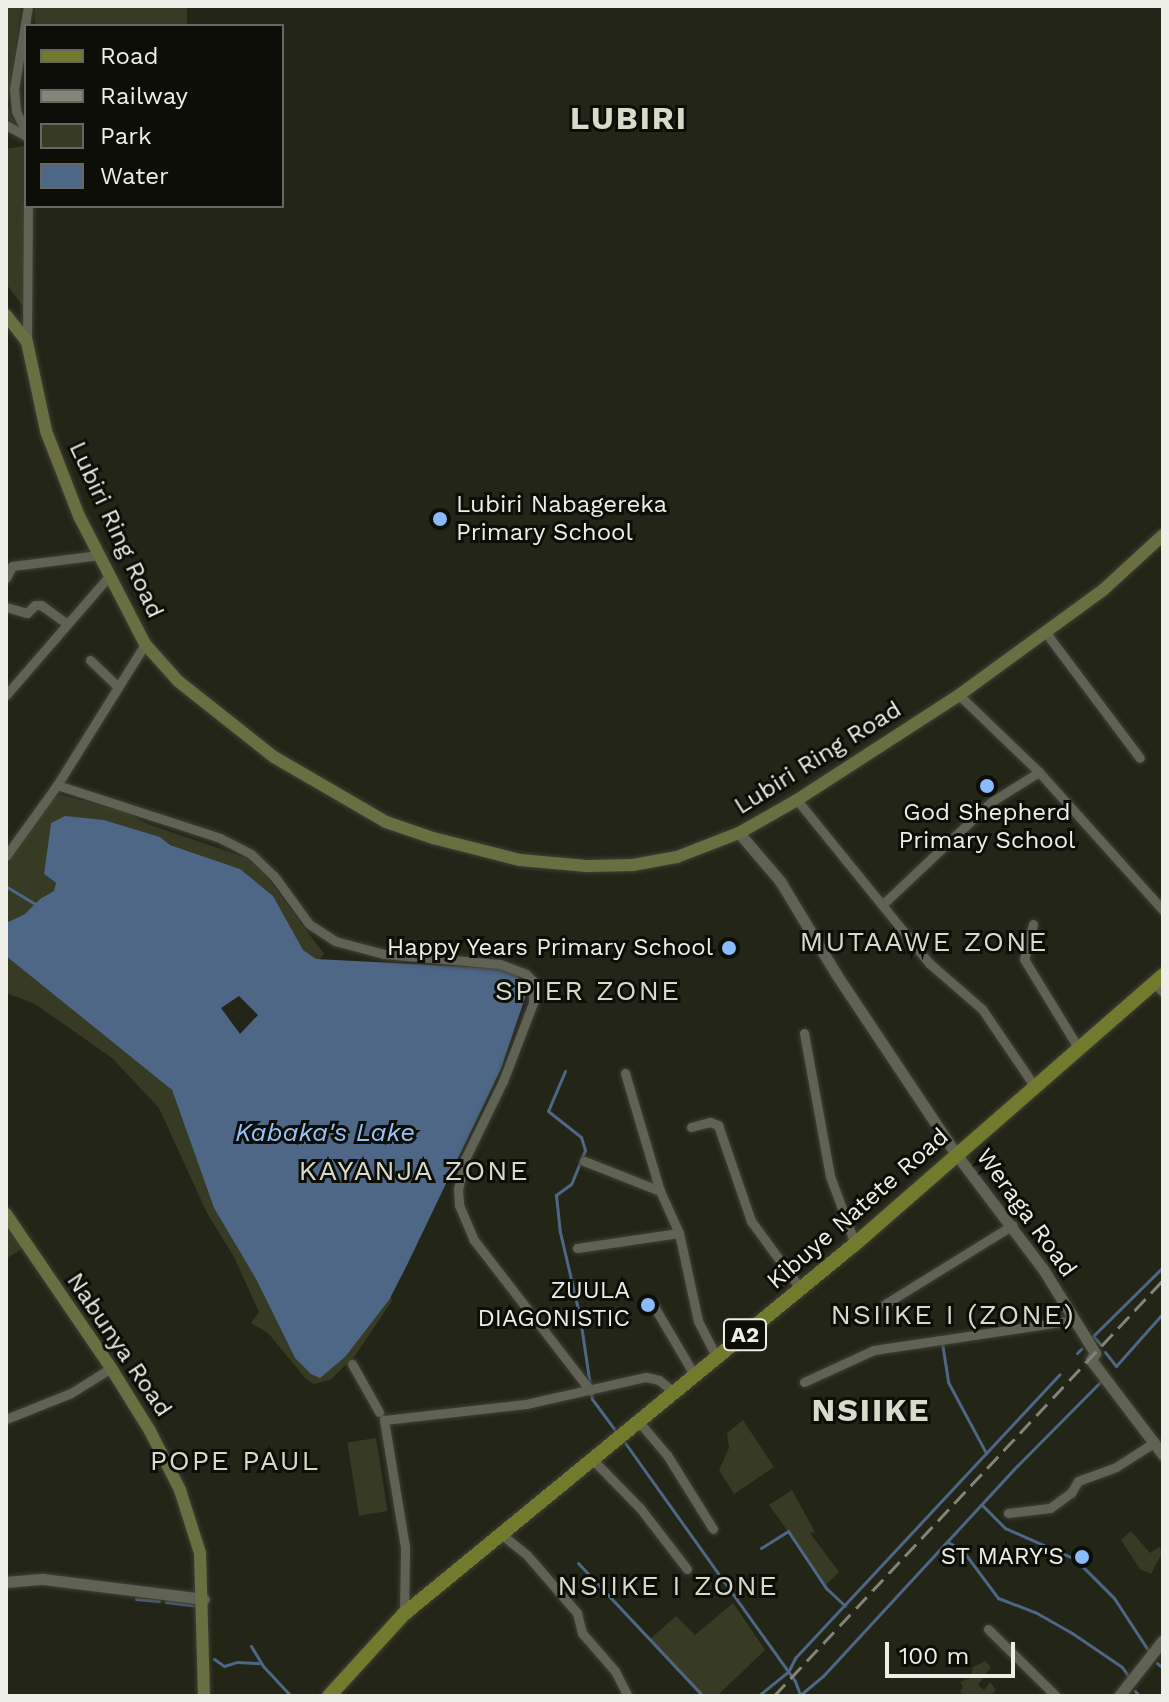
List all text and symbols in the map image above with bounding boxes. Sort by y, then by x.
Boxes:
legend [24,24,284,208]
text: Road [100,42,159,70]
text: Railway [100,82,188,110]
district label: LUBIRI [570,99,688,137]
text: Park [100,122,152,150]
text: Water [100,162,169,190]
street label: Lubiri Ring Road [63,437,169,623]
place label: Lubiri Nabagereka Primary School [456,491,667,547]
marker: Lubiri Nabagereka Primary School [431,510,449,528]
street label: Lubiri Ring Road [729,695,907,821]
marker: God Shepherd Primary School [978,777,996,795]
place label: God Shepherd Primary School [898,799,1076,855]
district label: MUTAAWE ZONE [800,925,1048,959]
place label: Happy Years Primary School [385,934,713,962]
marker: Happy Years Primary School [720,939,738,957]
district label: SPIER ZONE [495,974,681,1008]
water label: Kabaka's Lake [235,1117,415,1149]
street label: Kibuye Natete Road [761,1122,955,1296]
street label: Weraga Road [970,1143,1082,1283]
district label: KAYANJA ZONE [298,1154,530,1188]
street label: Nabunya Road [60,1267,178,1423]
place label: ZUULA DIAGONISTIC [478,1277,630,1333]
marker: ZUULA DIAGONISTIC [637,1294,659,1316]
district label: NSIIKE I (ZONE) [831,1298,1075,1332]
road number: A2 [721,1317,769,1353]
district label: NSIIKE [811,1391,931,1429]
district label: POPE PAUL [150,1444,320,1478]
place label: ST MARY'S [940,1543,1064,1571]
marker: ST MARY'S [1071,1546,1093,1568]
district label: NSIIKE I ZONE [557,1569,779,1603]
scale bar [889,1626,1019,1676]
text: 100 m [899,1642,969,1670]

